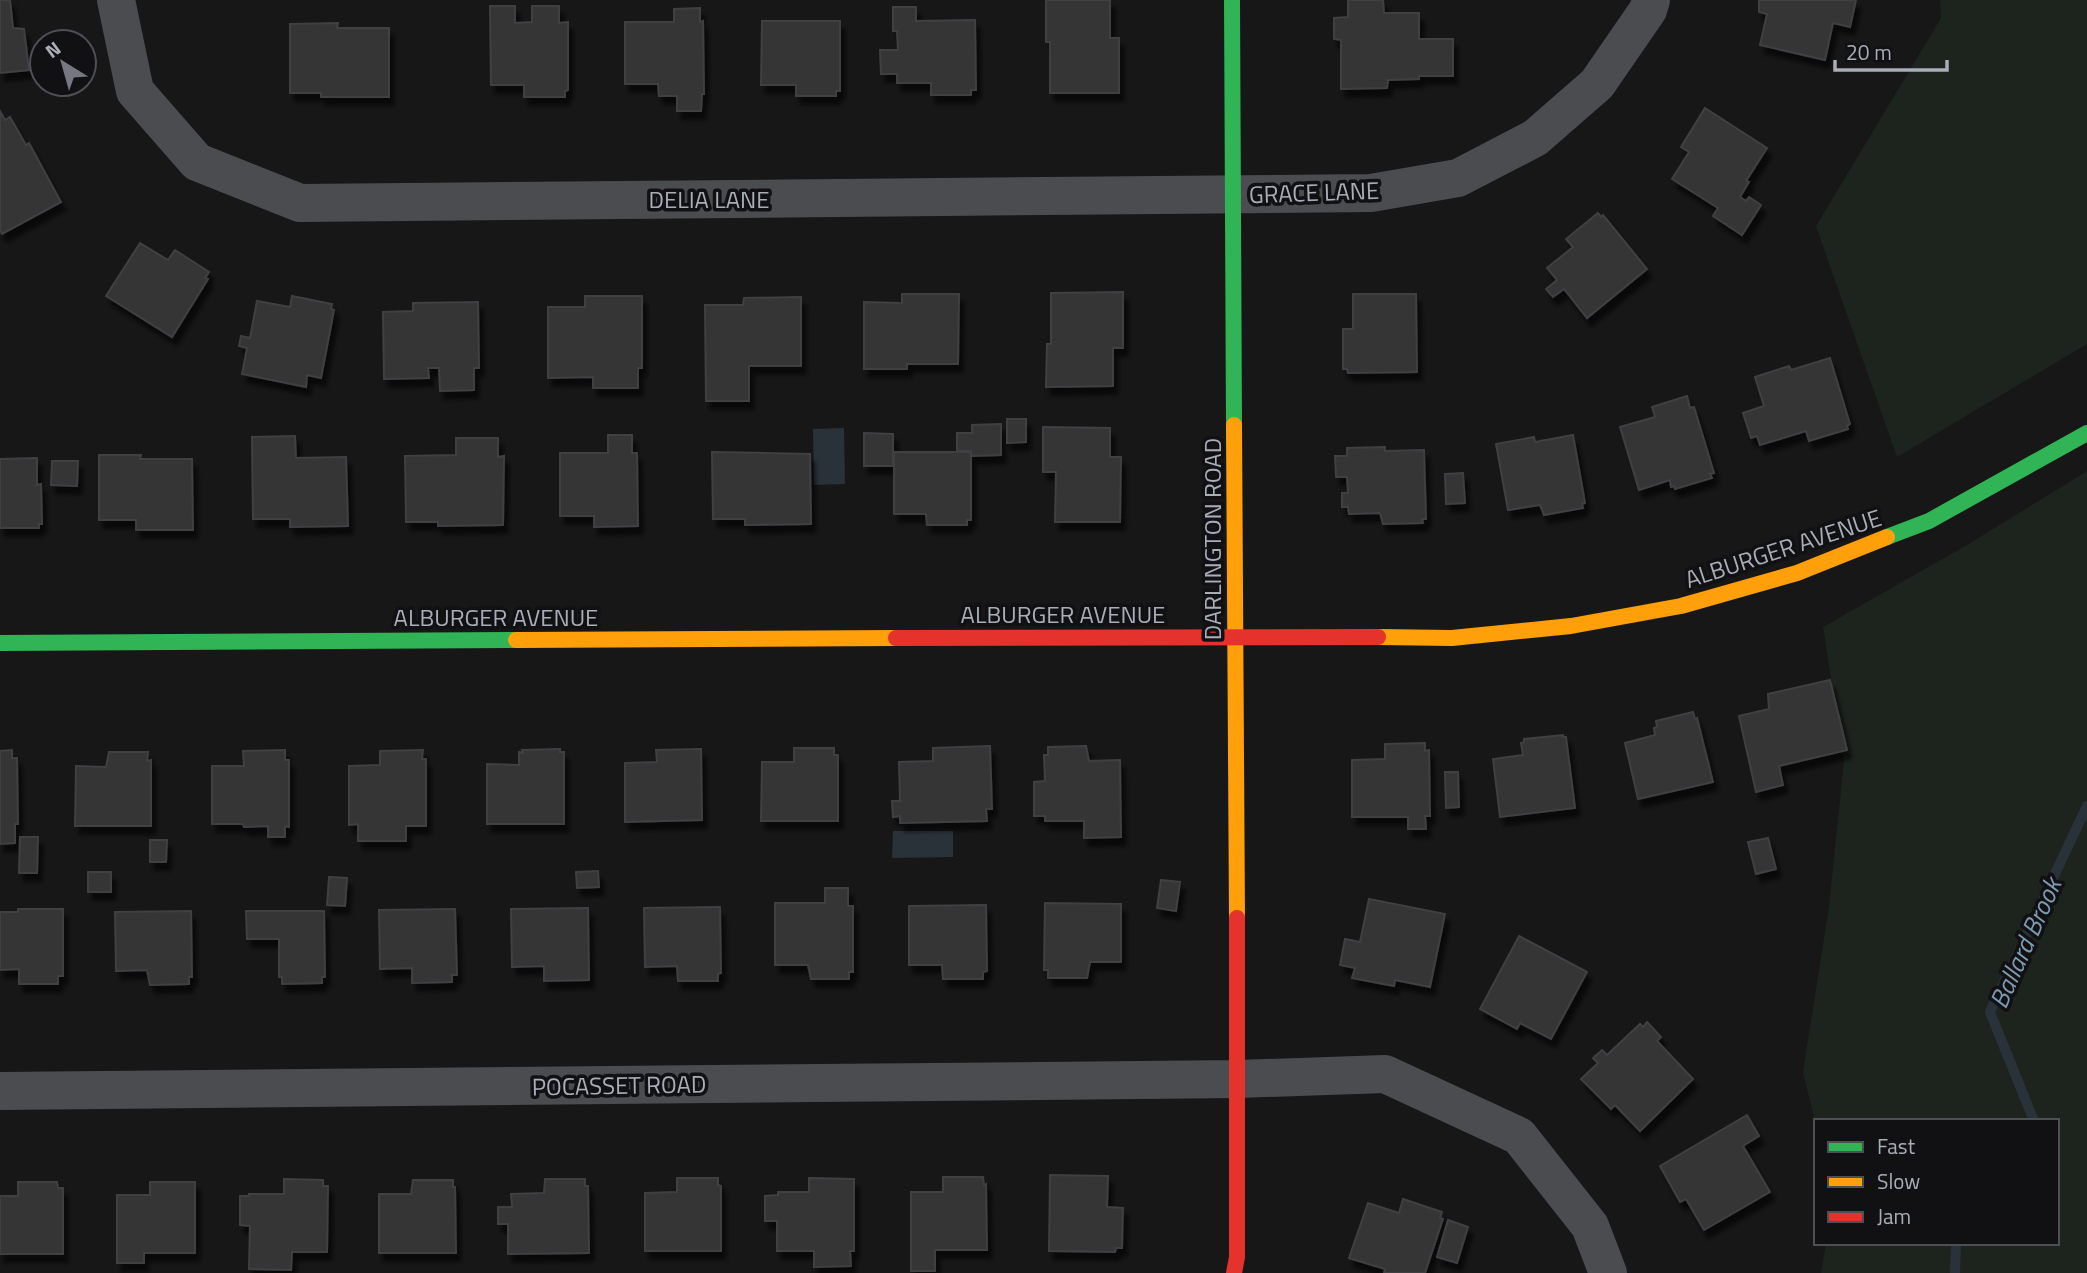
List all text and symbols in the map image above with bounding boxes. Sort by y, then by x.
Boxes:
north arrow [28,28,98,98]
scale bar [1835,28,1947,72]
text: N [38,33,66,65]
text: 20 m [1846,36,1892,68]
street label: GRACE LANE [1248,172,1380,212]
street label: DELIA LANE [648,181,770,217]
street label: DARLINGTON ROAD [1194,438,1230,640]
street label: ALBURGER AVENUE [1680,499,1886,597]
street label: ALBURGER AVENUE [961,596,1165,632]
street label: ALBURGER AVENUE [394,599,598,635]
water label: Ballard Brook [1979,868,2072,1014]
street label: POCASSET ROAD [531,1065,707,1105]
legend [1814,1119,2059,1245]
text: Fast [1877,1130,1916,1162]
text: Slow [1877,1165,1920,1197]
text: Jam [1877,1200,1911,1232]

